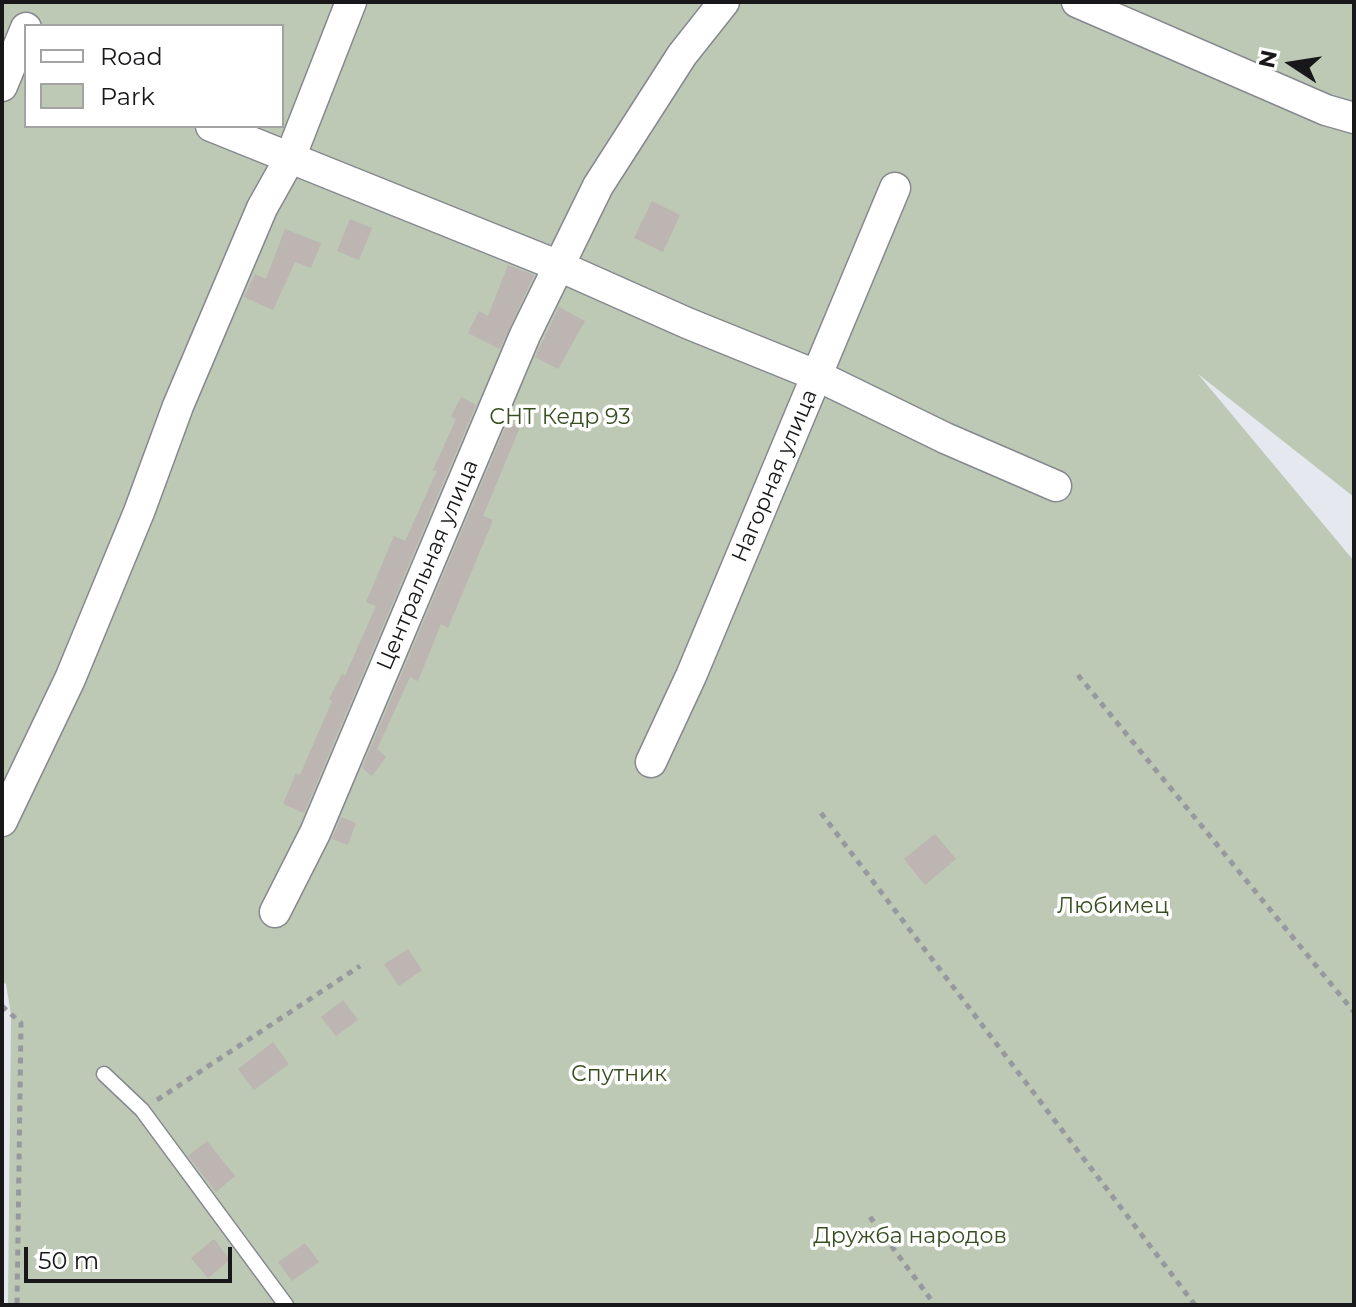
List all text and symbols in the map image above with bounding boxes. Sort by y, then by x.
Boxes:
legend [24,24,284,128]
north arrow [1252,24,1332,104]
text: Road [100,42,163,71]
text: N [1253,47,1283,70]
text: Park [100,82,155,111]
street label: Нагорная улица [727,386,823,566]
park label: СНТ Кедр 93 [489,405,631,431]
street label: Центральная улица [372,456,484,674]
park label: Любимец [1057,894,1169,920]
park label: Спутник [571,1062,667,1088]
park label: Дружба народов [813,1224,1007,1250]
scale bar [28,1231,236,1281]
text: 50 m [38,1246,99,1275]

